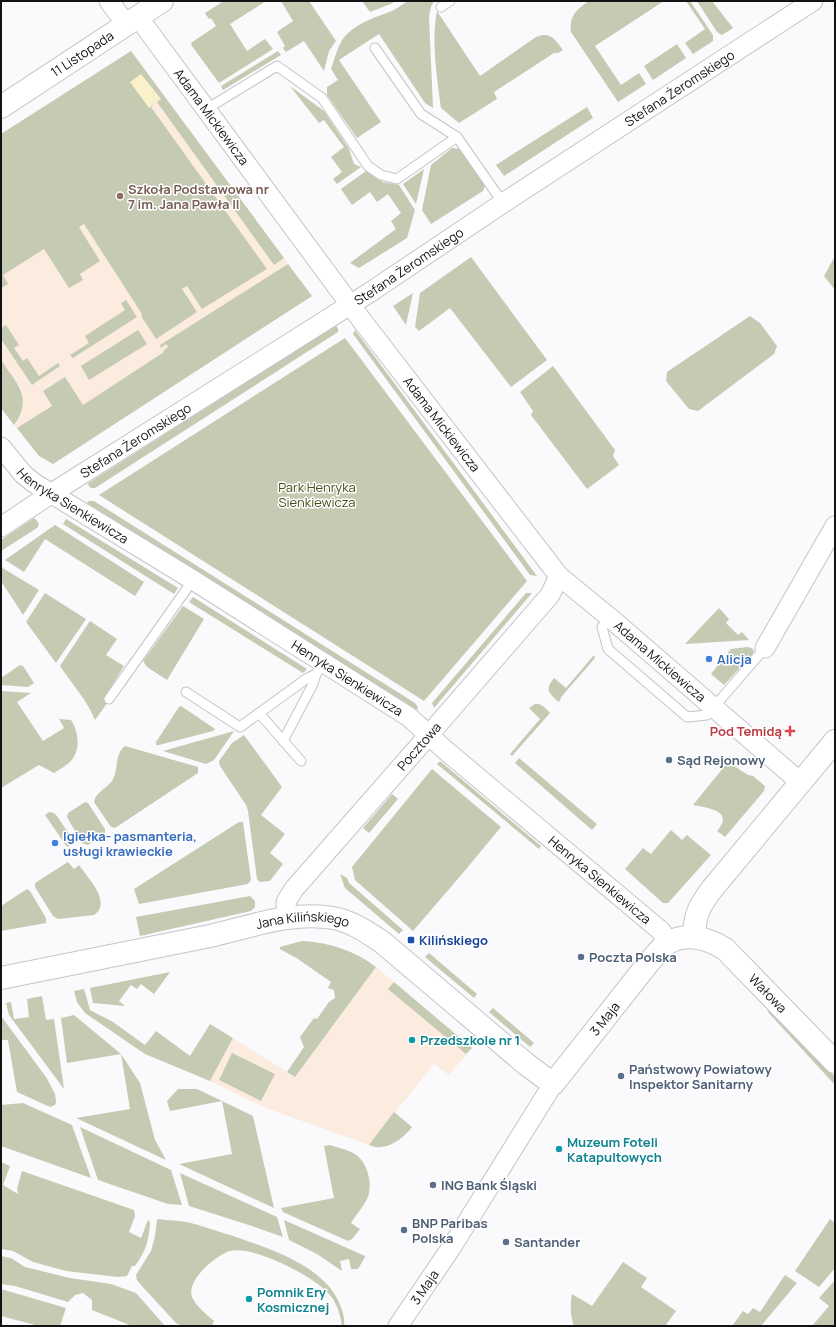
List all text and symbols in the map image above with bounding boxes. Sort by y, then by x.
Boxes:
street label: 11 Listopada [47,26,117,81]
street label: Stefana Żeromskiego [621,45,738,131]
street label: Adama Mickiewicza [170,65,253,169]
place label: Szkoła Podstawowa nr 7 im. Jana Pawła II [128,180,269,213]
marker: Szkoła Podstawowa nr 7 im. Jana Pawła II [115,191,125,201]
street label: Stefana Żeromskiego [351,223,467,309]
street label: Adama Mickiewicza [399,373,484,476]
street label: Stefana Żeromskiego [77,398,195,482]
street label: Henryka Sienkiewicza [13,464,132,548]
park label: Park Henryka Sienkiewicza [278,478,356,511]
street label: Adama Mickiewicza [610,616,710,706]
street label: Henryka Sienkiewicza [288,636,407,720]
place label: Alicja [717,650,752,668]
marker: Alicja [704,654,714,664]
street label: Pocztowa [393,718,445,774]
place label: Pod Temidą [710,722,782,740]
marker: Pod Temidą [785,726,795,736]
place label: Sąd Rejonowy [677,751,766,769]
marker: Sąd Rejonowy [664,755,674,765]
place label: Igiełka- pasmanteria, usługi krawieckie [63,827,197,860]
street label: Henryka Sienkiewicza [545,831,655,928]
marker: Igiełka- pasmanteria, usługi krawieckie [50,838,60,848]
street label: Jana Kilińskiego [254,907,353,933]
place label: Kilińskiego [419,931,488,949]
marker: Kilińskiego [406,935,416,945]
place label: Poczta Polska [589,948,677,966]
marker: Poczta Polska [576,952,586,962]
street label: Wałowa [745,970,791,1017]
street label: 3 Maja [586,998,624,1039]
place label: Przedszkole nr 1 [420,1031,520,1049]
marker: Przedszkole nr 1 [407,1035,417,1045]
place label: Państwowy Powiatowy Inspektor Sanitarny [629,1060,773,1093]
marker: Państwowy Powiatowy Inspektor Sanitarny [616,1071,626,1081]
place label: Muzeum Foteli Katapultowych [567,1133,662,1166]
marker: Muzeum Foteli Katapultowych [554,1144,564,1154]
place label: ING Bank Śląski [441,1176,537,1194]
marker: ING Bank Śląski [428,1180,438,1190]
place label: BNP Paribas Polska [412,1214,487,1247]
marker: BNP Paribas Polska [399,1225,409,1235]
place label: Santander [514,1233,580,1251]
marker: Santander [501,1237,511,1247]
street label: 3 Maja [406,1266,443,1308]
place label: Pomnik Ery Kosmicznej [257,1283,329,1316]
marker: Pomnik Ery Kosmicznej [244,1294,254,1304]

